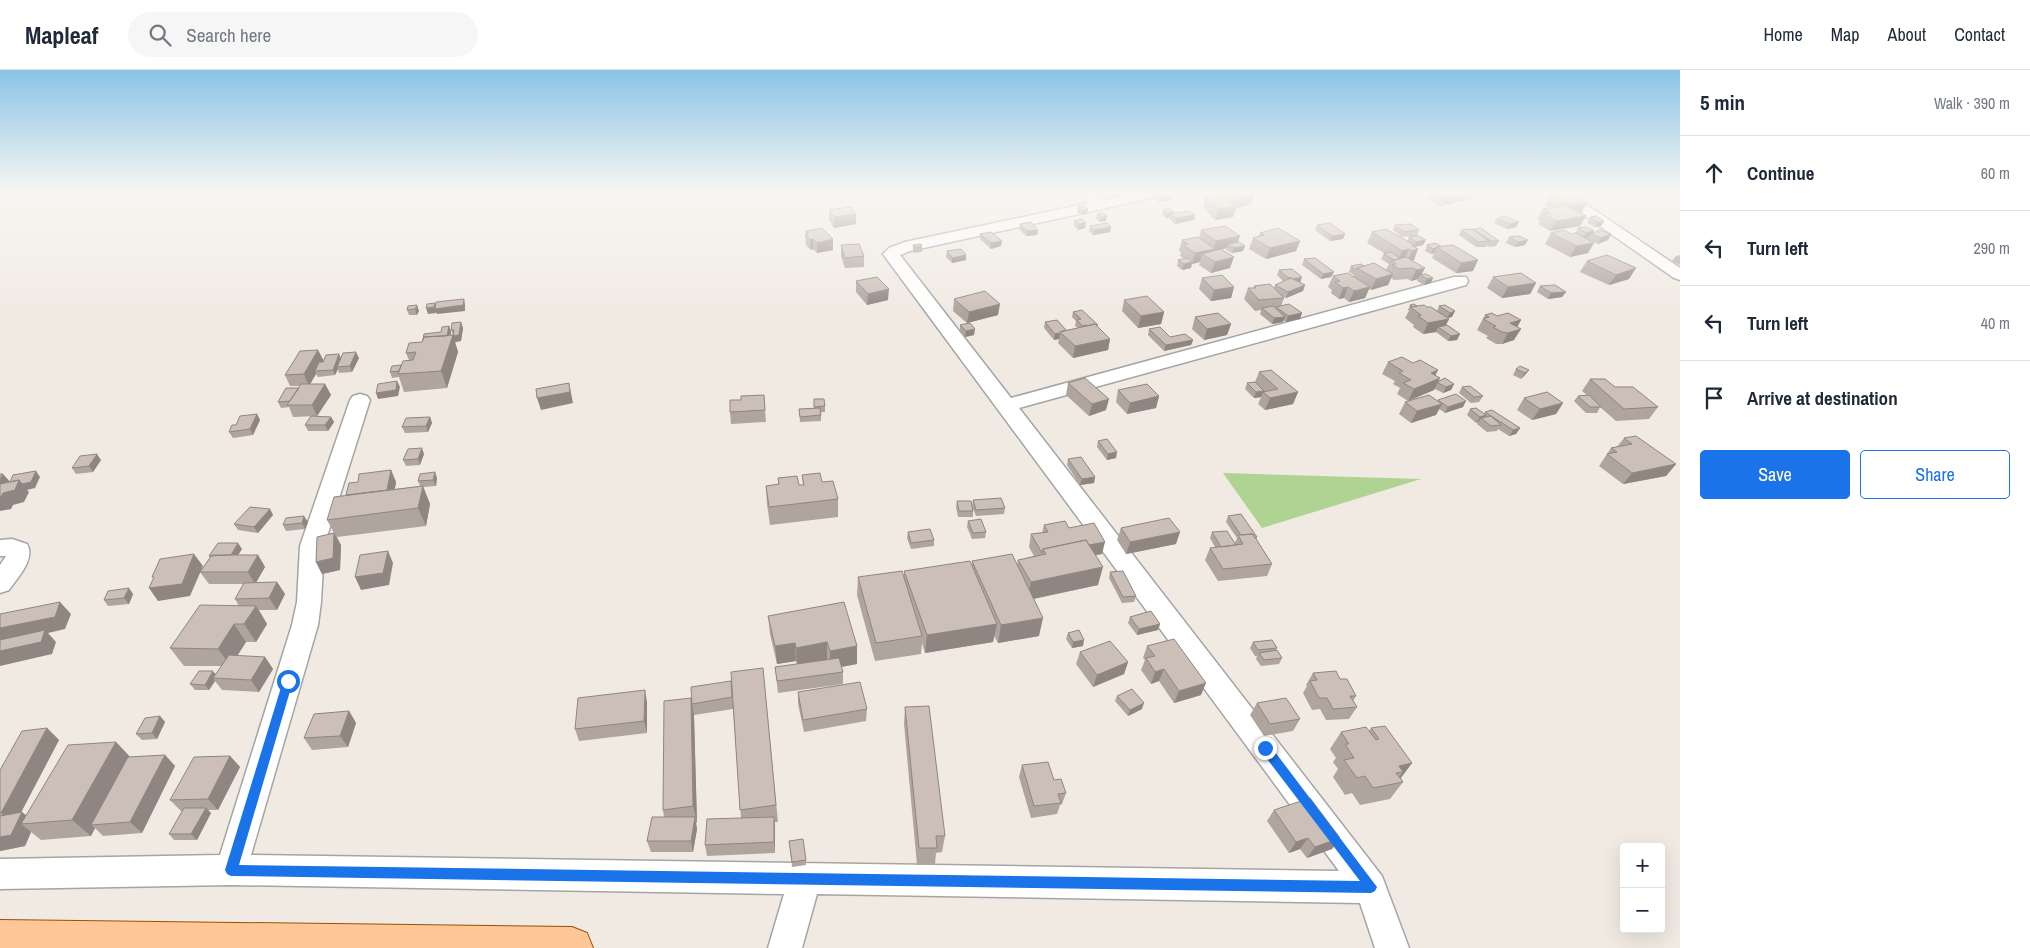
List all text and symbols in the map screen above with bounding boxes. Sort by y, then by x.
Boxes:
search box [128,12,478,57]
text: Mapleaf [25,19,98,51]
icon: search [146,21,174,49]
text: Search here [186,22,271,48]
text: Home [1763,22,1803,47]
text: Map [1831,22,1860,47]
text: About [1888,22,1926,47]
text: Contact [1954,22,2005,47]
text: 5 min [1700,88,1745,117]
text: Walk · 390 m [1934,92,2010,114]
icon: ahead [1700,159,1728,187]
text: Continue [1747,160,1815,186]
text: 60 m [1981,162,2010,184]
icon: left [1700,234,1728,262]
text: Turn left [1747,235,1808,261]
text: 290 m [1974,237,2010,259]
icon: left [1700,309,1728,337]
text: Turn left [1747,310,1808,336]
text: 40 m [1981,312,2010,334]
icon: arrive [1700,384,1728,412]
text: Arrive at destination [1747,385,1898,411]
button: Save [1700,450,1850,499]
button: Share [1860,450,2010,499]
route start [277,670,300,693]
route end [1254,737,1277,760]
map controls [1620,843,1665,933]
button: + [1620,843,1665,888]
button: − [1620,888,1665,933]

